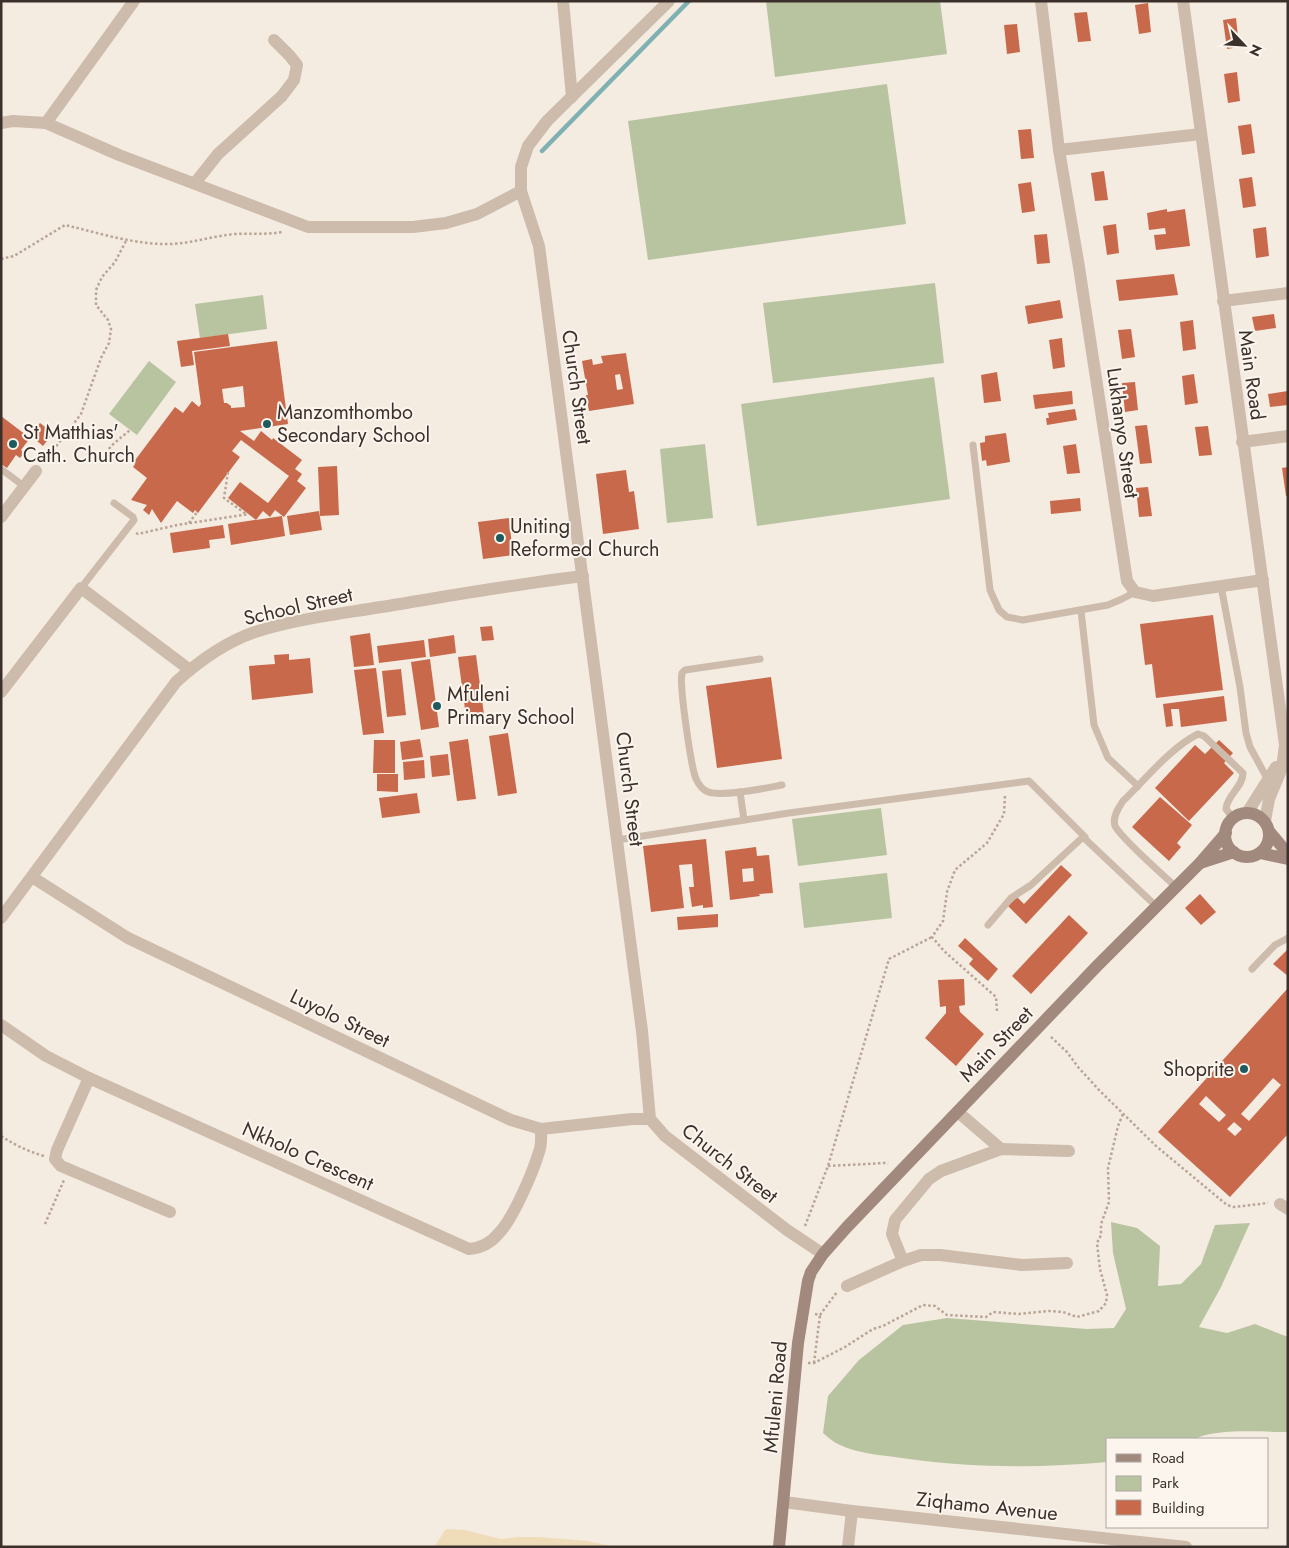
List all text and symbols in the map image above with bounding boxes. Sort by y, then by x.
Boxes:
north arrow [1219,20,1269,70]
text: N [1244,41,1267,60]
street label: Church Street [554,328,599,446]
street label: Main Road [1231,328,1272,422]
street label: Lukhanyo Street [1099,366,1146,500]
place label: Manzomthombo Secondary School [277,398,430,450]
place label: St Matthias' Cath. Church [23,418,135,470]
marker: Manzomthombo Secondary School [261,418,273,430]
marker: St Matthias' Cath. Church [7,438,19,450]
place label: Uniting Reformed Church [510,512,660,564]
marker: Uniting Reformed Church [494,532,506,544]
street label: School Street [241,580,356,633]
place label: Mfuleni Primary School [447,680,575,732]
marker: Mfuleni Primary School [431,700,443,712]
street label: Church Street [608,730,651,848]
street label: Luyolo Street [285,982,395,1055]
street label: Main Street [953,1000,1040,1089]
place label: Shoprite [1163,1055,1234,1084]
marker: Shoprite [1238,1063,1250,1075]
street label: Nkholo Crescent [237,1115,378,1198]
street label: Church Street [675,1117,784,1210]
street label: Mfuleni Road [756,1340,795,1454]
legend [1106,1438,1269,1528]
text: Road [1152,1447,1184,1469]
text: Park [1152,1472,1179,1494]
street label: Ziqhamo Avenue [915,1485,1059,1528]
text: Building [1152,1497,1204,1519]

